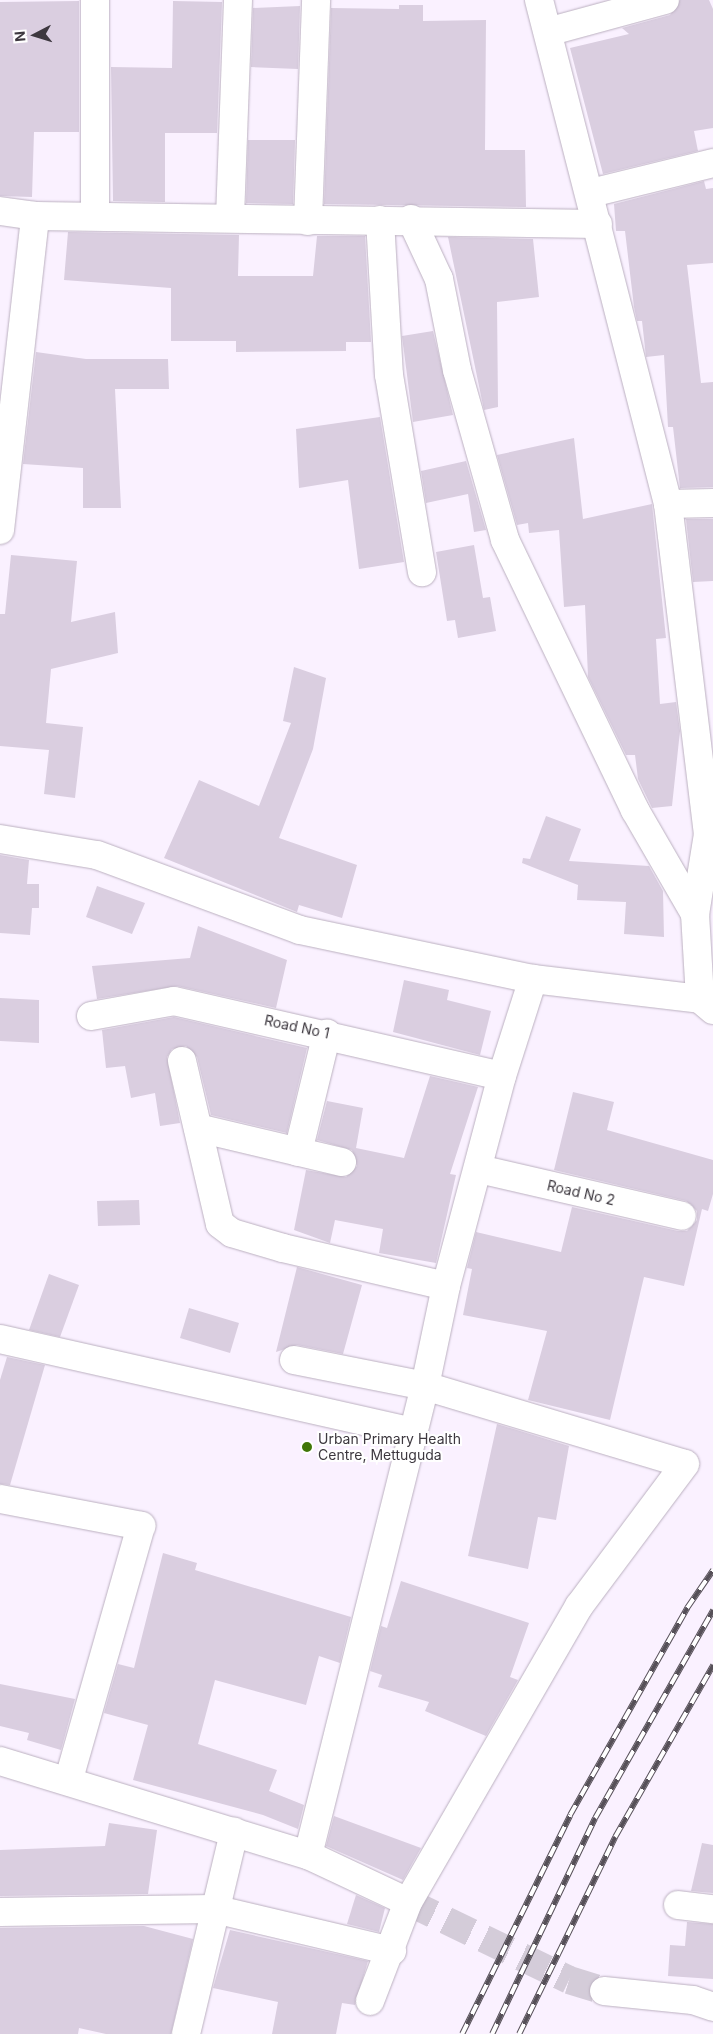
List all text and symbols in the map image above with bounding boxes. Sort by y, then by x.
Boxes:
north arrow [10,10,60,60]
text: N [11,30,28,42]
street label: Road No 1 [263,1012,331,1042]
street label: Road No 2 [545,1177,617,1209]
place label: Urban Primary Health Centre, Mettuguda [318,1431,461,1464]
marker: Urban Primary Health Centre, Mettuguda [300,1440,314,1454]

